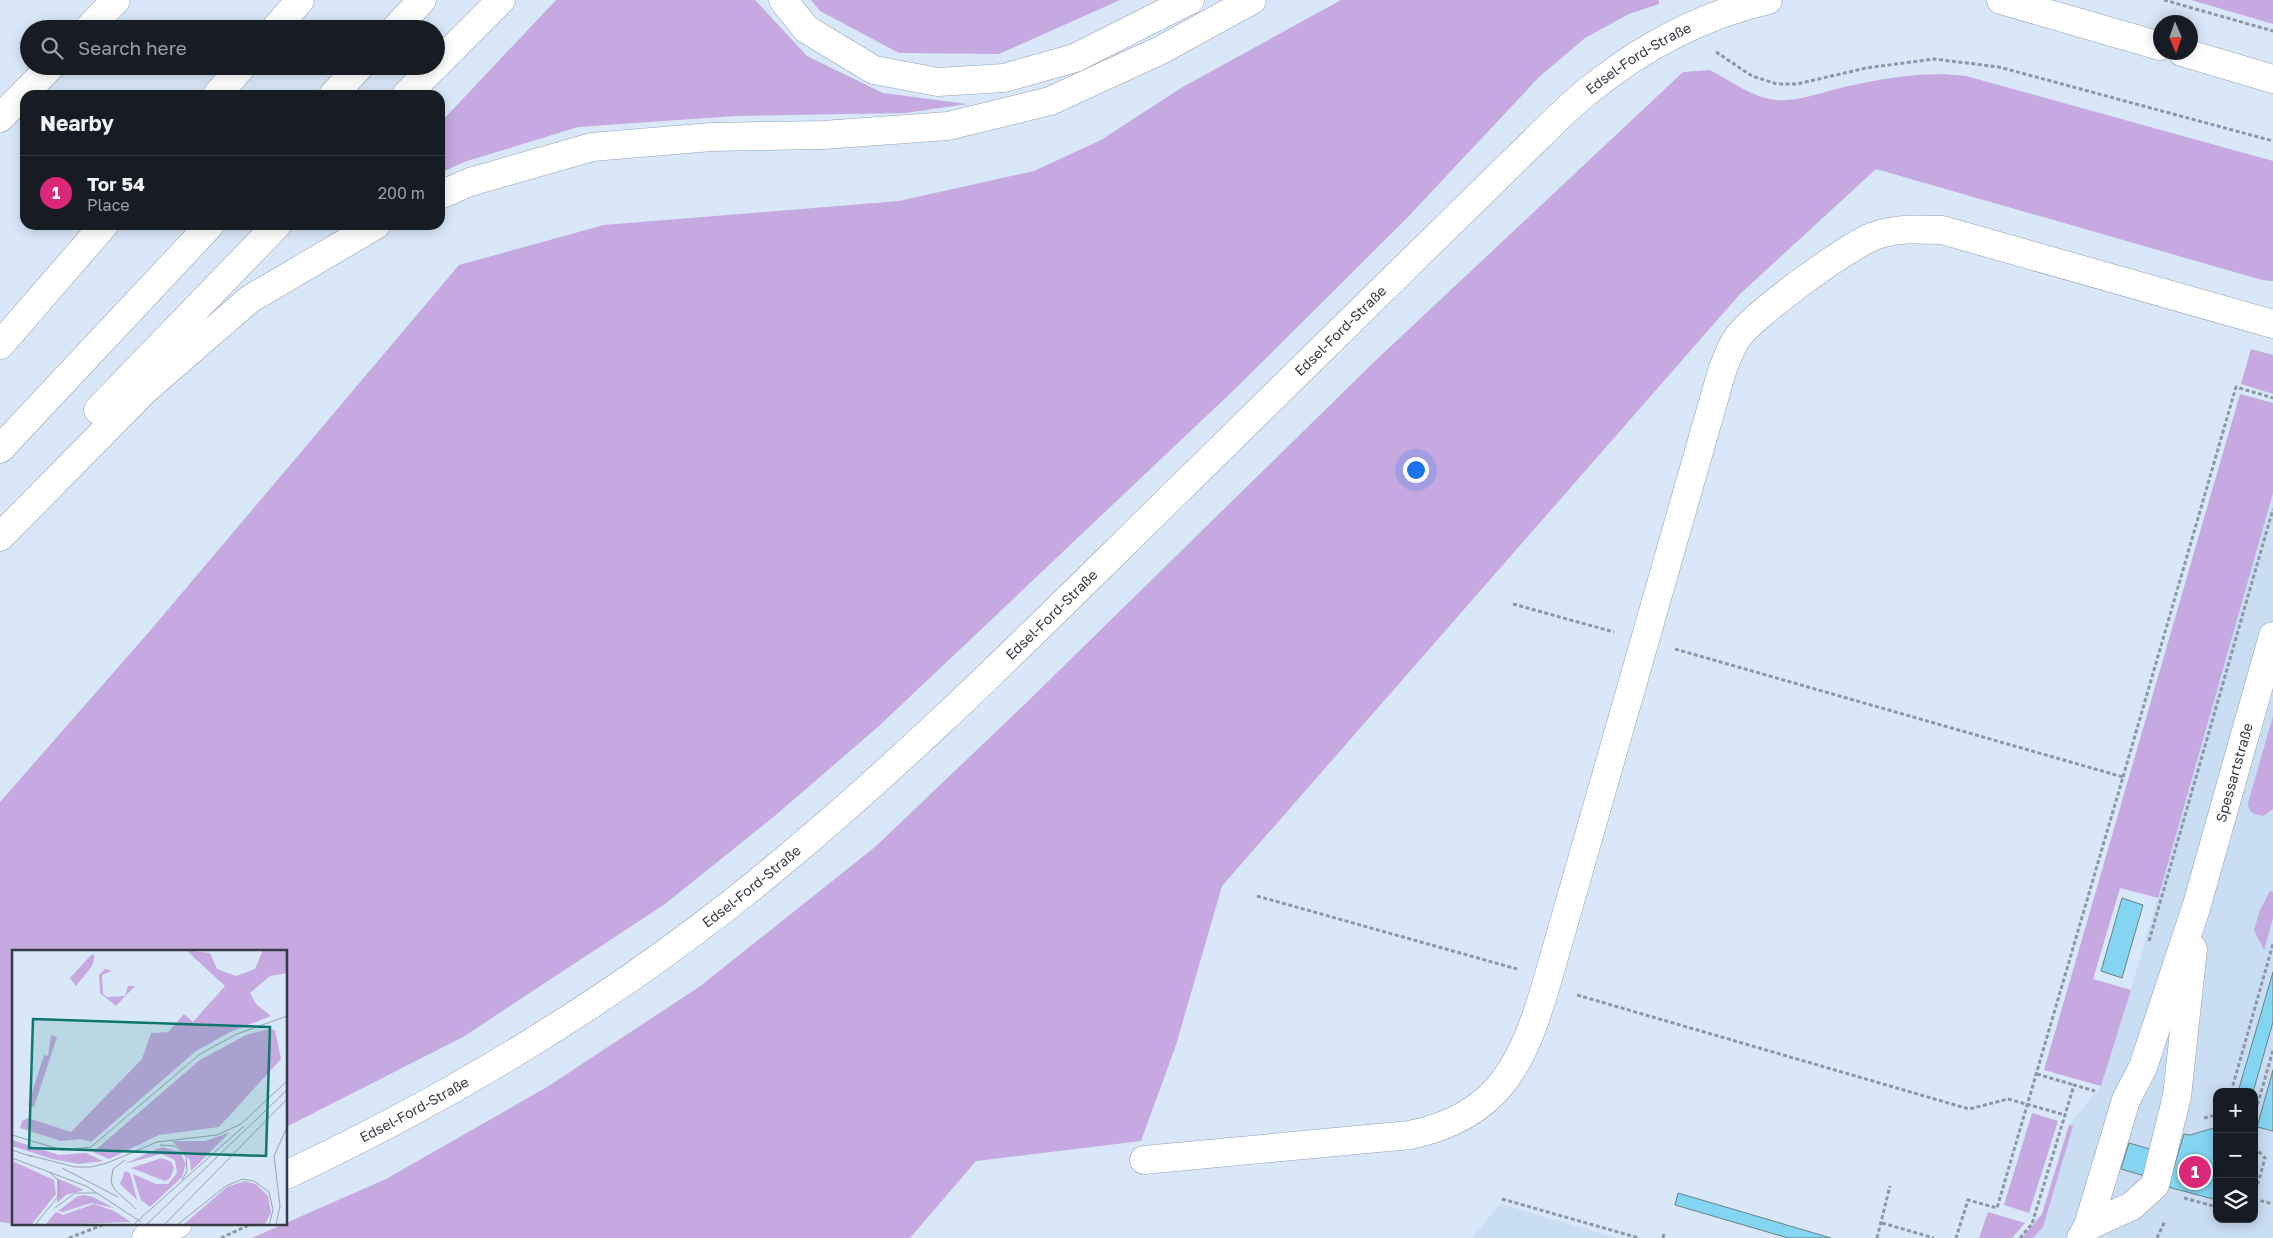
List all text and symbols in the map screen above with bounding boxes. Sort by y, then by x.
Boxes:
north arrow [2153,15,2198,60]
street label: Edsel-Ford-Straße [1582,19,1694,98]
search box [20,20,445,75]
icon: search [38,34,66,62]
text: Search here [78,36,187,59]
text: Nearby [40,110,114,136]
text: Tor 54 [87,172,145,195]
text: 1 [52,183,60,203]
text: 200 m [378,183,425,203]
text: Place [87,195,130,215]
street label: Edsel-Ford-Straße [1291,282,1389,379]
your location [1403,457,1429,483]
street label: Edsel-Ford-Straße [1002,566,1101,663]
street label: Spessartstraße [2212,721,2256,824]
street label: Edsel-Ford-Straße [699,841,804,931]
inset map [12,950,288,1226]
street label: Edsel-Ford-Straße [357,1073,472,1145]
map controls [2213,1088,2258,1223]
button: + [2213,1088,2258,1133]
button: − [2213,1133,2258,1178]
pin: 1 [2179,1153,2211,1191]
button: layers [2213,1178,2258,1223]

